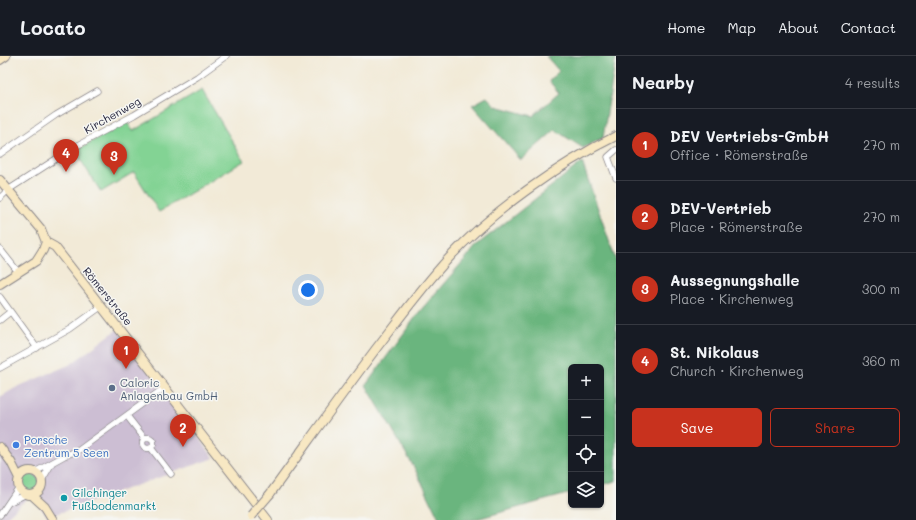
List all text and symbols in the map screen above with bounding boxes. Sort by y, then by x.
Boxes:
text: Locato [20,15,86,40]
text: Home [667,18,705,37]
text: Map [727,18,756,37]
text: About [778,18,819,37]
text: Contact [841,18,896,37]
text: Nearby [632,71,694,93]
text: 4 results [845,74,900,91]
street label: Kirchenweg [81,93,143,137]
text: DEV Vertriebs-GmbH [670,126,829,146]
text: 1 [642,136,648,153]
text: 270 m [863,136,900,153]
pin: 4 [53,139,79,172]
pin: 3 [101,142,127,175]
text: Office · Römerstraße [670,146,808,163]
text: DEV-Vertrieb [670,198,771,218]
text: 2 [641,208,649,225]
text: 270 m [863,208,900,225]
text: Place · Römerstraße [670,218,803,235]
street label: Römerstraße [80,264,136,328]
text: Aussegnungshalle [670,270,799,290]
your location [298,280,318,300]
text: 3 [641,280,649,297]
text: 300 m [862,280,900,297]
text: Place · Kirchenweg [670,290,793,307]
pin: 1 [113,336,139,369]
text: St. Nikolaus [670,342,759,362]
text: 4 [641,352,649,369]
text: 360 m [862,352,900,369]
text: Church · Kirchenweg [670,362,804,379]
map controls [568,364,604,508]
button: + [568,364,604,400]
place label: Caloric Anlagenbau GmbH [120,375,218,403]
marker: Caloric Anlagenbau GmbH [107,383,117,393]
button: − [568,400,604,436]
button: Save [632,408,762,447]
button: Share [770,408,900,447]
pin: 2 [170,414,196,447]
place label: Porsche Zentrum 5 Seen [24,432,109,460]
button: locate [568,436,604,472]
marker: Porsche Zentrum 5 Seen [11,440,21,450]
button: layers [568,472,604,508]
place label: Gilchinger Fußbodenmarkt [72,485,157,513]
marker: Gilchinger Fußbodenmarkt [59,493,69,503]

